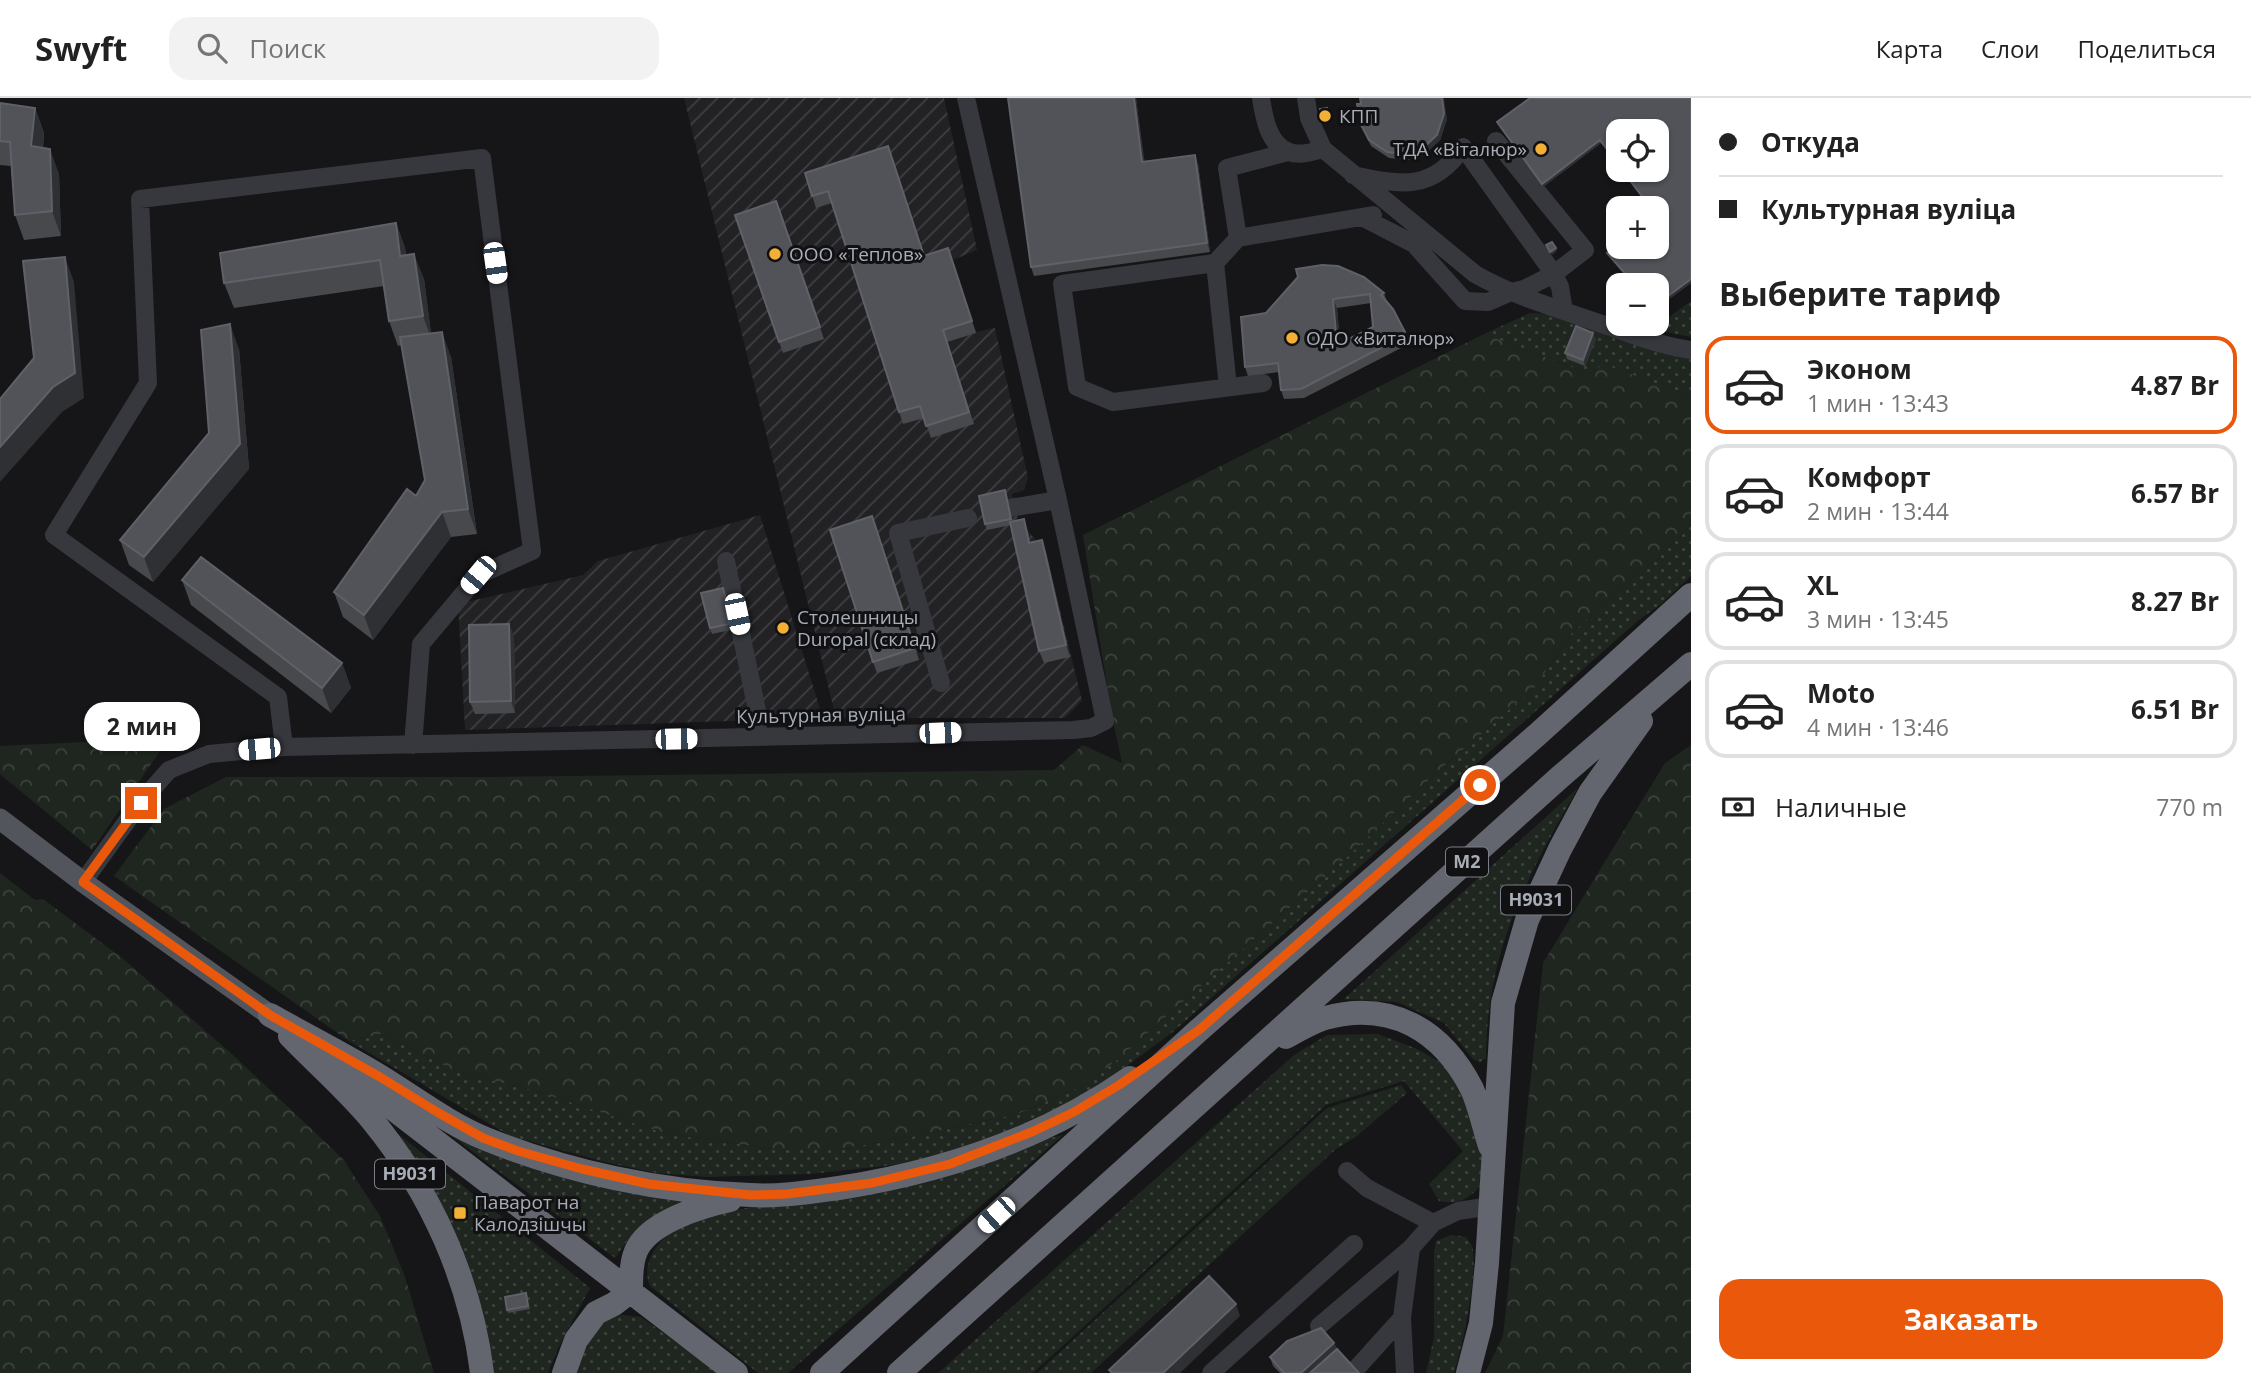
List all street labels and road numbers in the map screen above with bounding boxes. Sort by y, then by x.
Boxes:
street label: Культурная вуліца [736,701,906,729]
road number: М2 [1446,848,1488,876]
road number: Н9031 [1501,886,1571,914]
road number: Н9031 [375,1160,445,1189]

